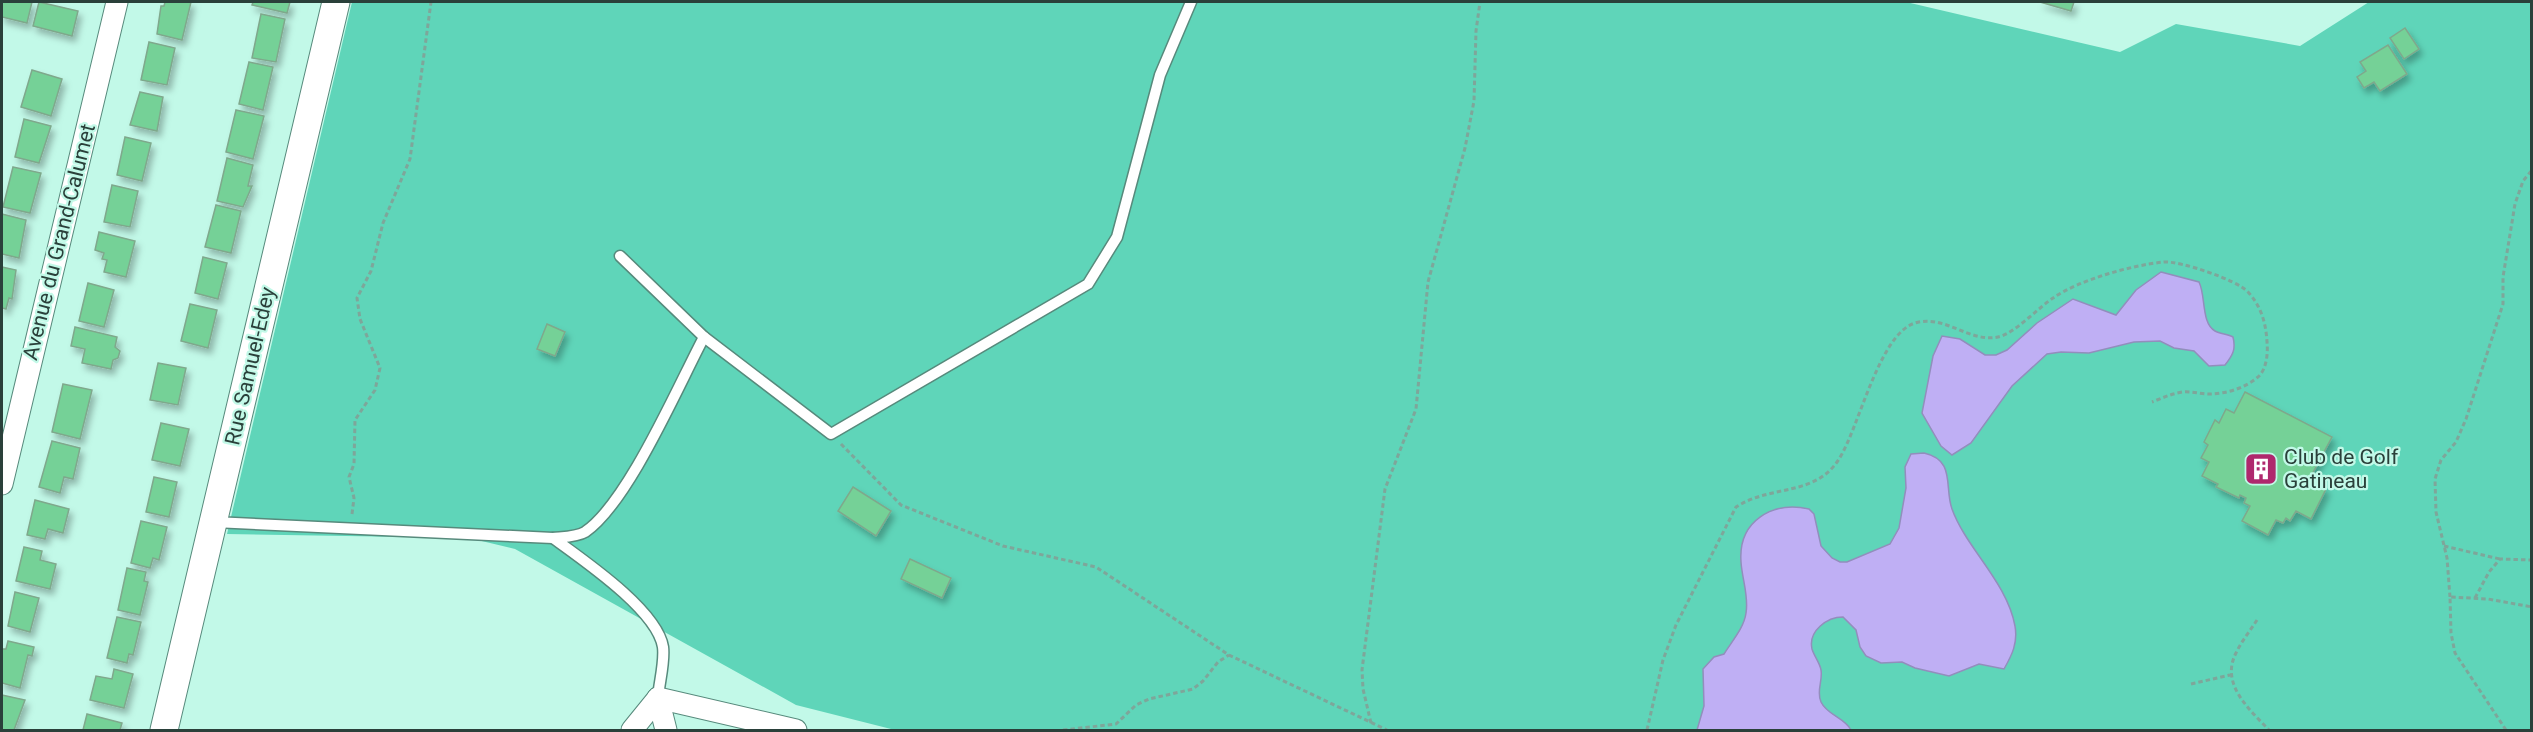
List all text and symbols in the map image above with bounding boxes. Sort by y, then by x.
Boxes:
street label: Avenue du Grand-Calumet [18,121,100,362]
street label: Rue Samuel-Edey [220,285,280,447]
place label: Club de Golf Gatineau [2284,445,2399,493]
building icon: Club de Golf Gatineau [2243,451,2279,487]

